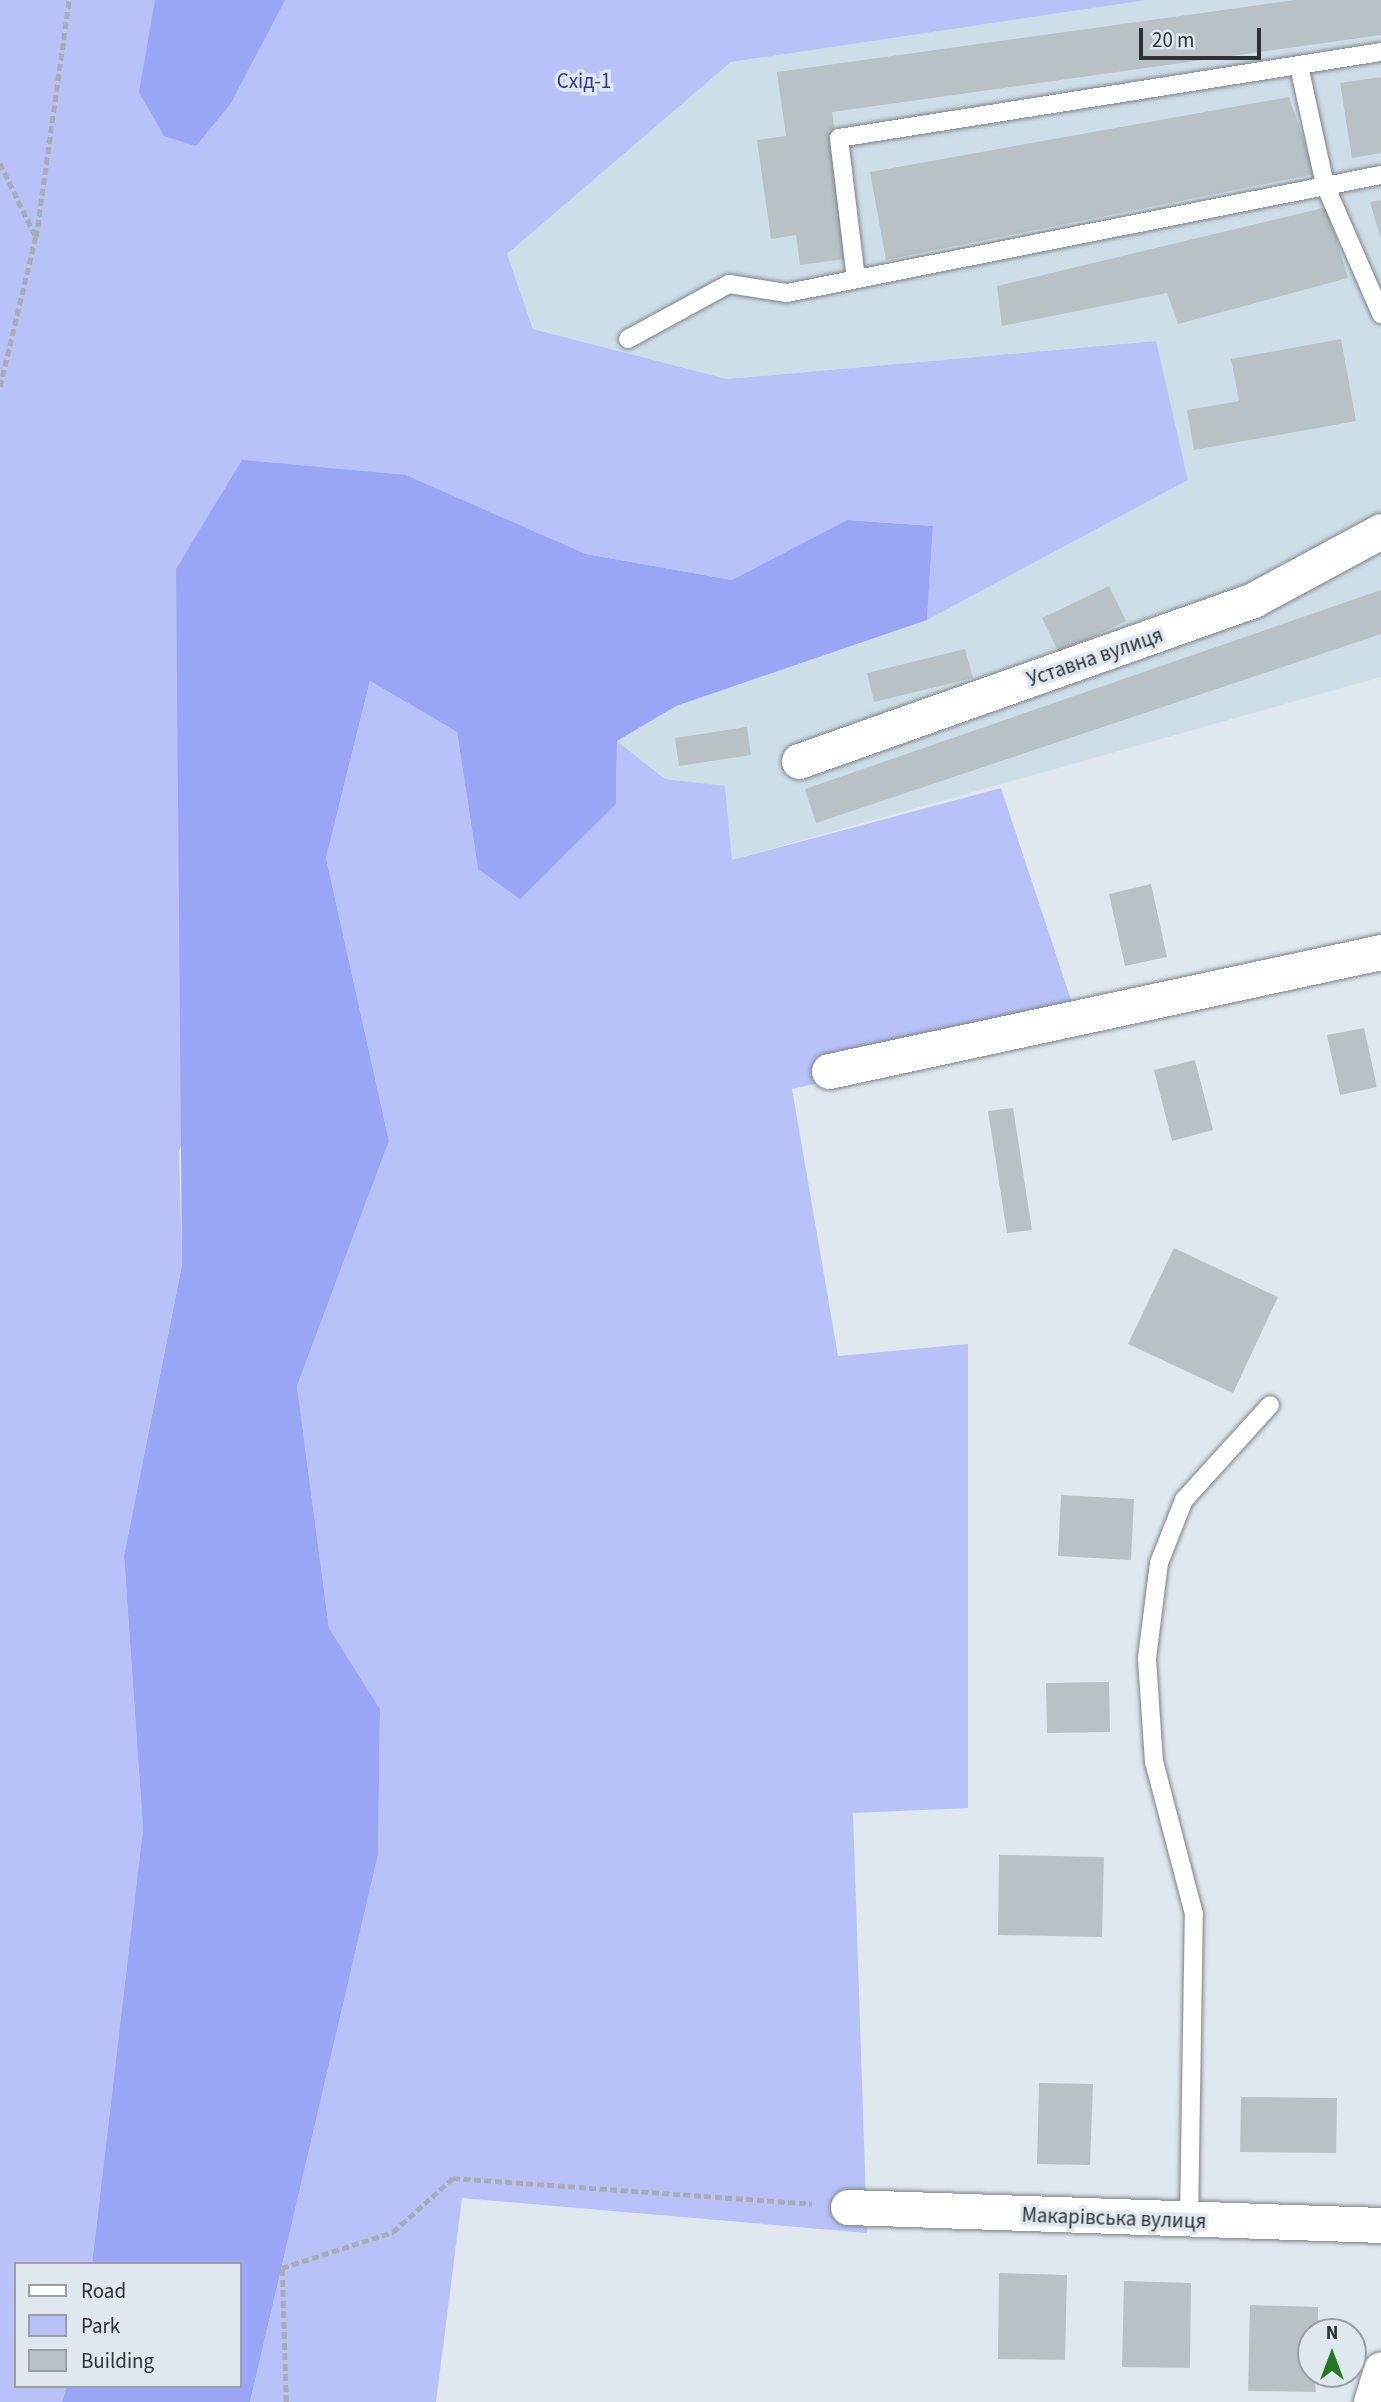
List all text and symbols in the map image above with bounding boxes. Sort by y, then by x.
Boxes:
scale bar [1143,14,1266,58]
text: 20 m [1152,25,1194,55]
park label: Схід-1 [557,68,611,94]
street label: Уставна вулиця [1024,622,1166,692]
street label: Макарівська вулиця [1021,2202,1207,2234]
legend [14,2262,242,2388]
text: Road [81,2276,126,2306]
text: Park [81,2311,120,2341]
north arrow [1297,2318,1367,2388]
text: N [1326,2320,1338,2347]
text: Building [81,2346,154,2376]

